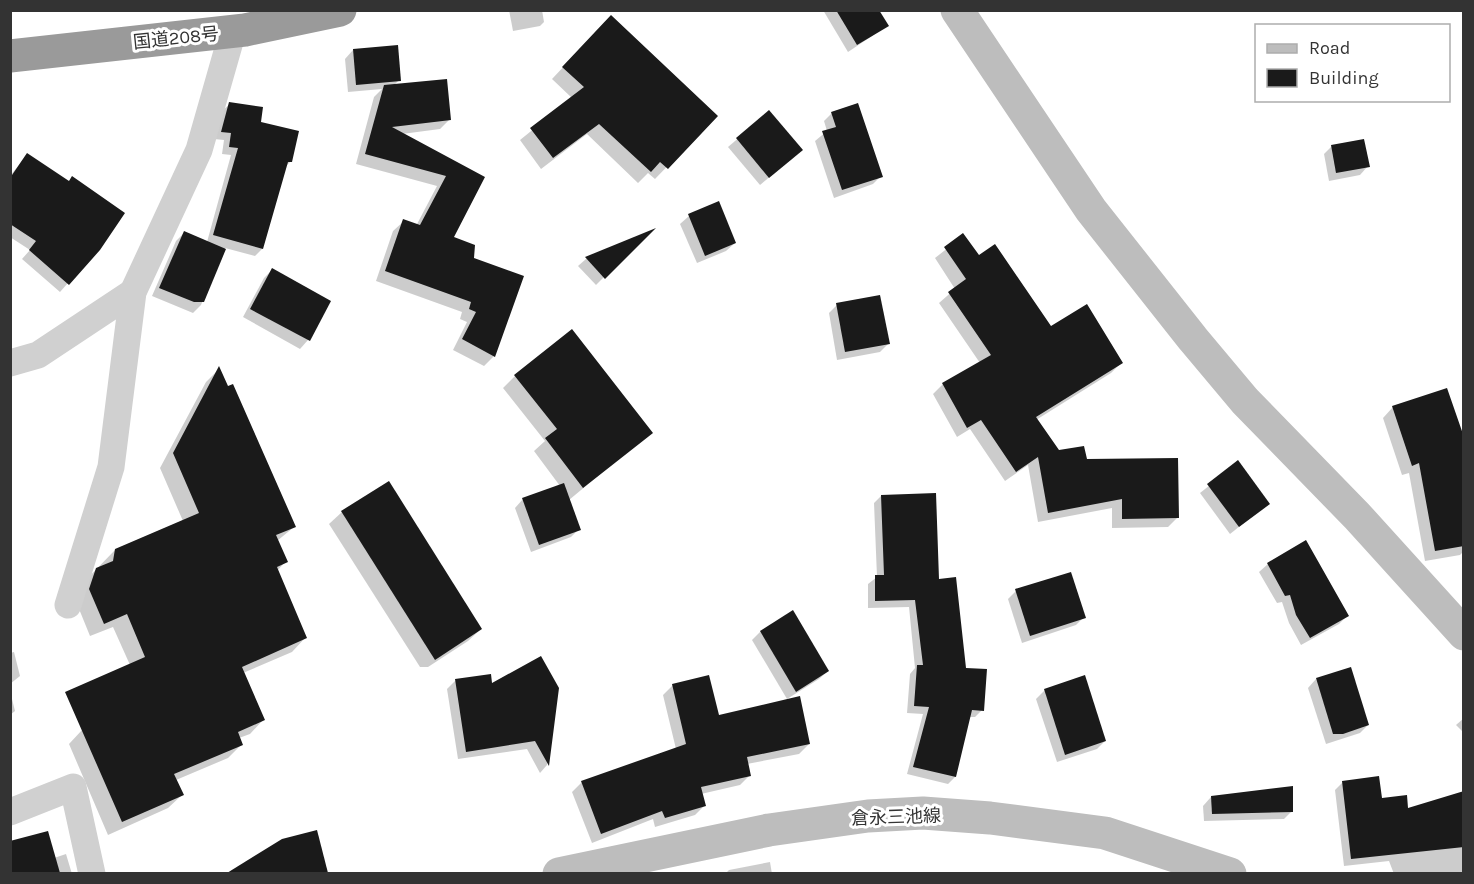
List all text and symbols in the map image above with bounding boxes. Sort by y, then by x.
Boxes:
street label: 国道208号 [132,23,220,53]
legend [1255,24,1450,102]
text: Road [1309,37,1350,59]
text: Building [1309,67,1379,89]
street label: 倉永三池線 [851,804,941,830]

